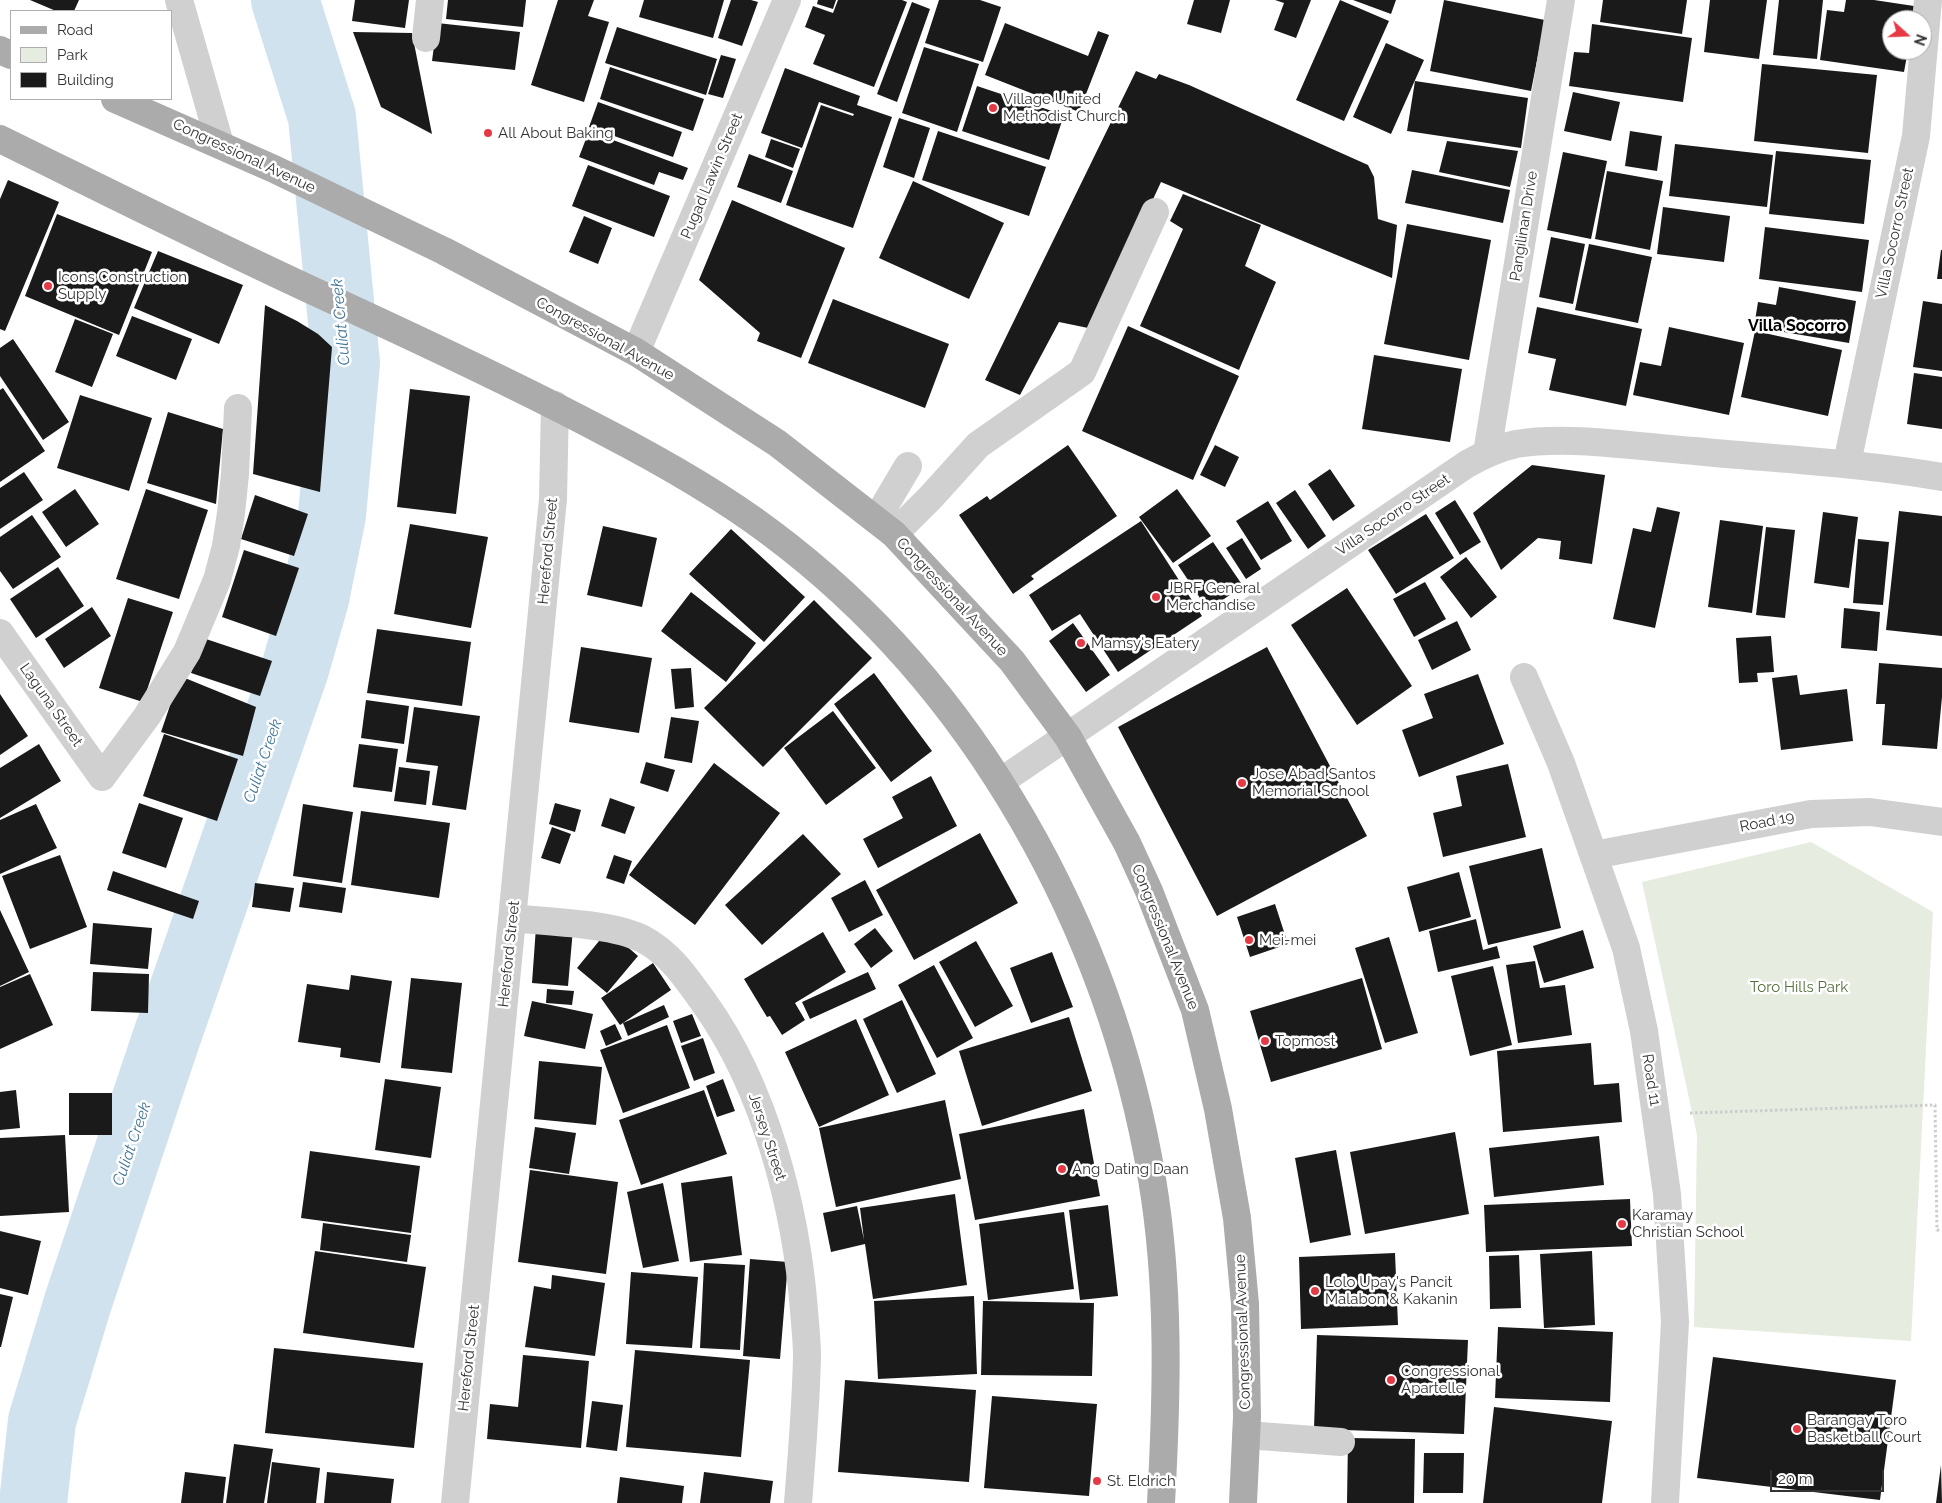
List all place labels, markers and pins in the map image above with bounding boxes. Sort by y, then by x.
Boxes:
place label: Village United Methodist Church [1003,90,1126,125]
marker: Village United Methodist Church [987,102,999,114]
place label: All About Baking [498,124,614,142]
marker: All About Baking [482,127,494,139]
place label: Icons Construction Supply [58,268,187,303]
marker: Icons Construction Supply [42,280,54,292]
place label: JBRF General Merchandise [1166,579,1260,614]
marker: JBRF General Merchandise [1150,591,1162,603]
place label: Mamsy's Eatery [1091,634,1199,652]
marker: Mamsy's Eatery [1075,637,1087,649]
place label: Jose Abad Santos Memorial School [1252,765,1376,800]
marker: Jose Abad Santos Memorial School [1236,777,1248,789]
place label: Mei-mei [1259,931,1316,949]
marker: Mei-mei [1243,934,1255,946]
place label: Topmost [1275,1032,1336,1050]
marker: Topmost [1259,1035,1271,1047]
place label: Ang Dating Daan [1072,1160,1189,1178]
marker: Ang Dating Daan [1056,1163,1068,1175]
place label: Karamay Christian School [1632,1206,1744,1241]
marker: Karamay Christian School [1616,1218,1628,1230]
place label: Lolo Upay's Pancit Malabon & Kakanin [1325,1273,1458,1308]
marker: Lolo Upay's Pancit Malabon & Kakanin [1309,1285,1321,1297]
place label: Congressional Apartelle [1401,1362,1500,1397]
marker: Congressional Apartelle [1385,1374,1397,1386]
place label: Barangay Toro Basketball Court [1807,1411,1922,1446]
marker: Barangay Toro Basketball Court [1791,1423,1803,1435]
place label: St. Eldrich [1107,1472,1176,1490]
marker: St. Eldrich [1091,1475,1103,1487]

